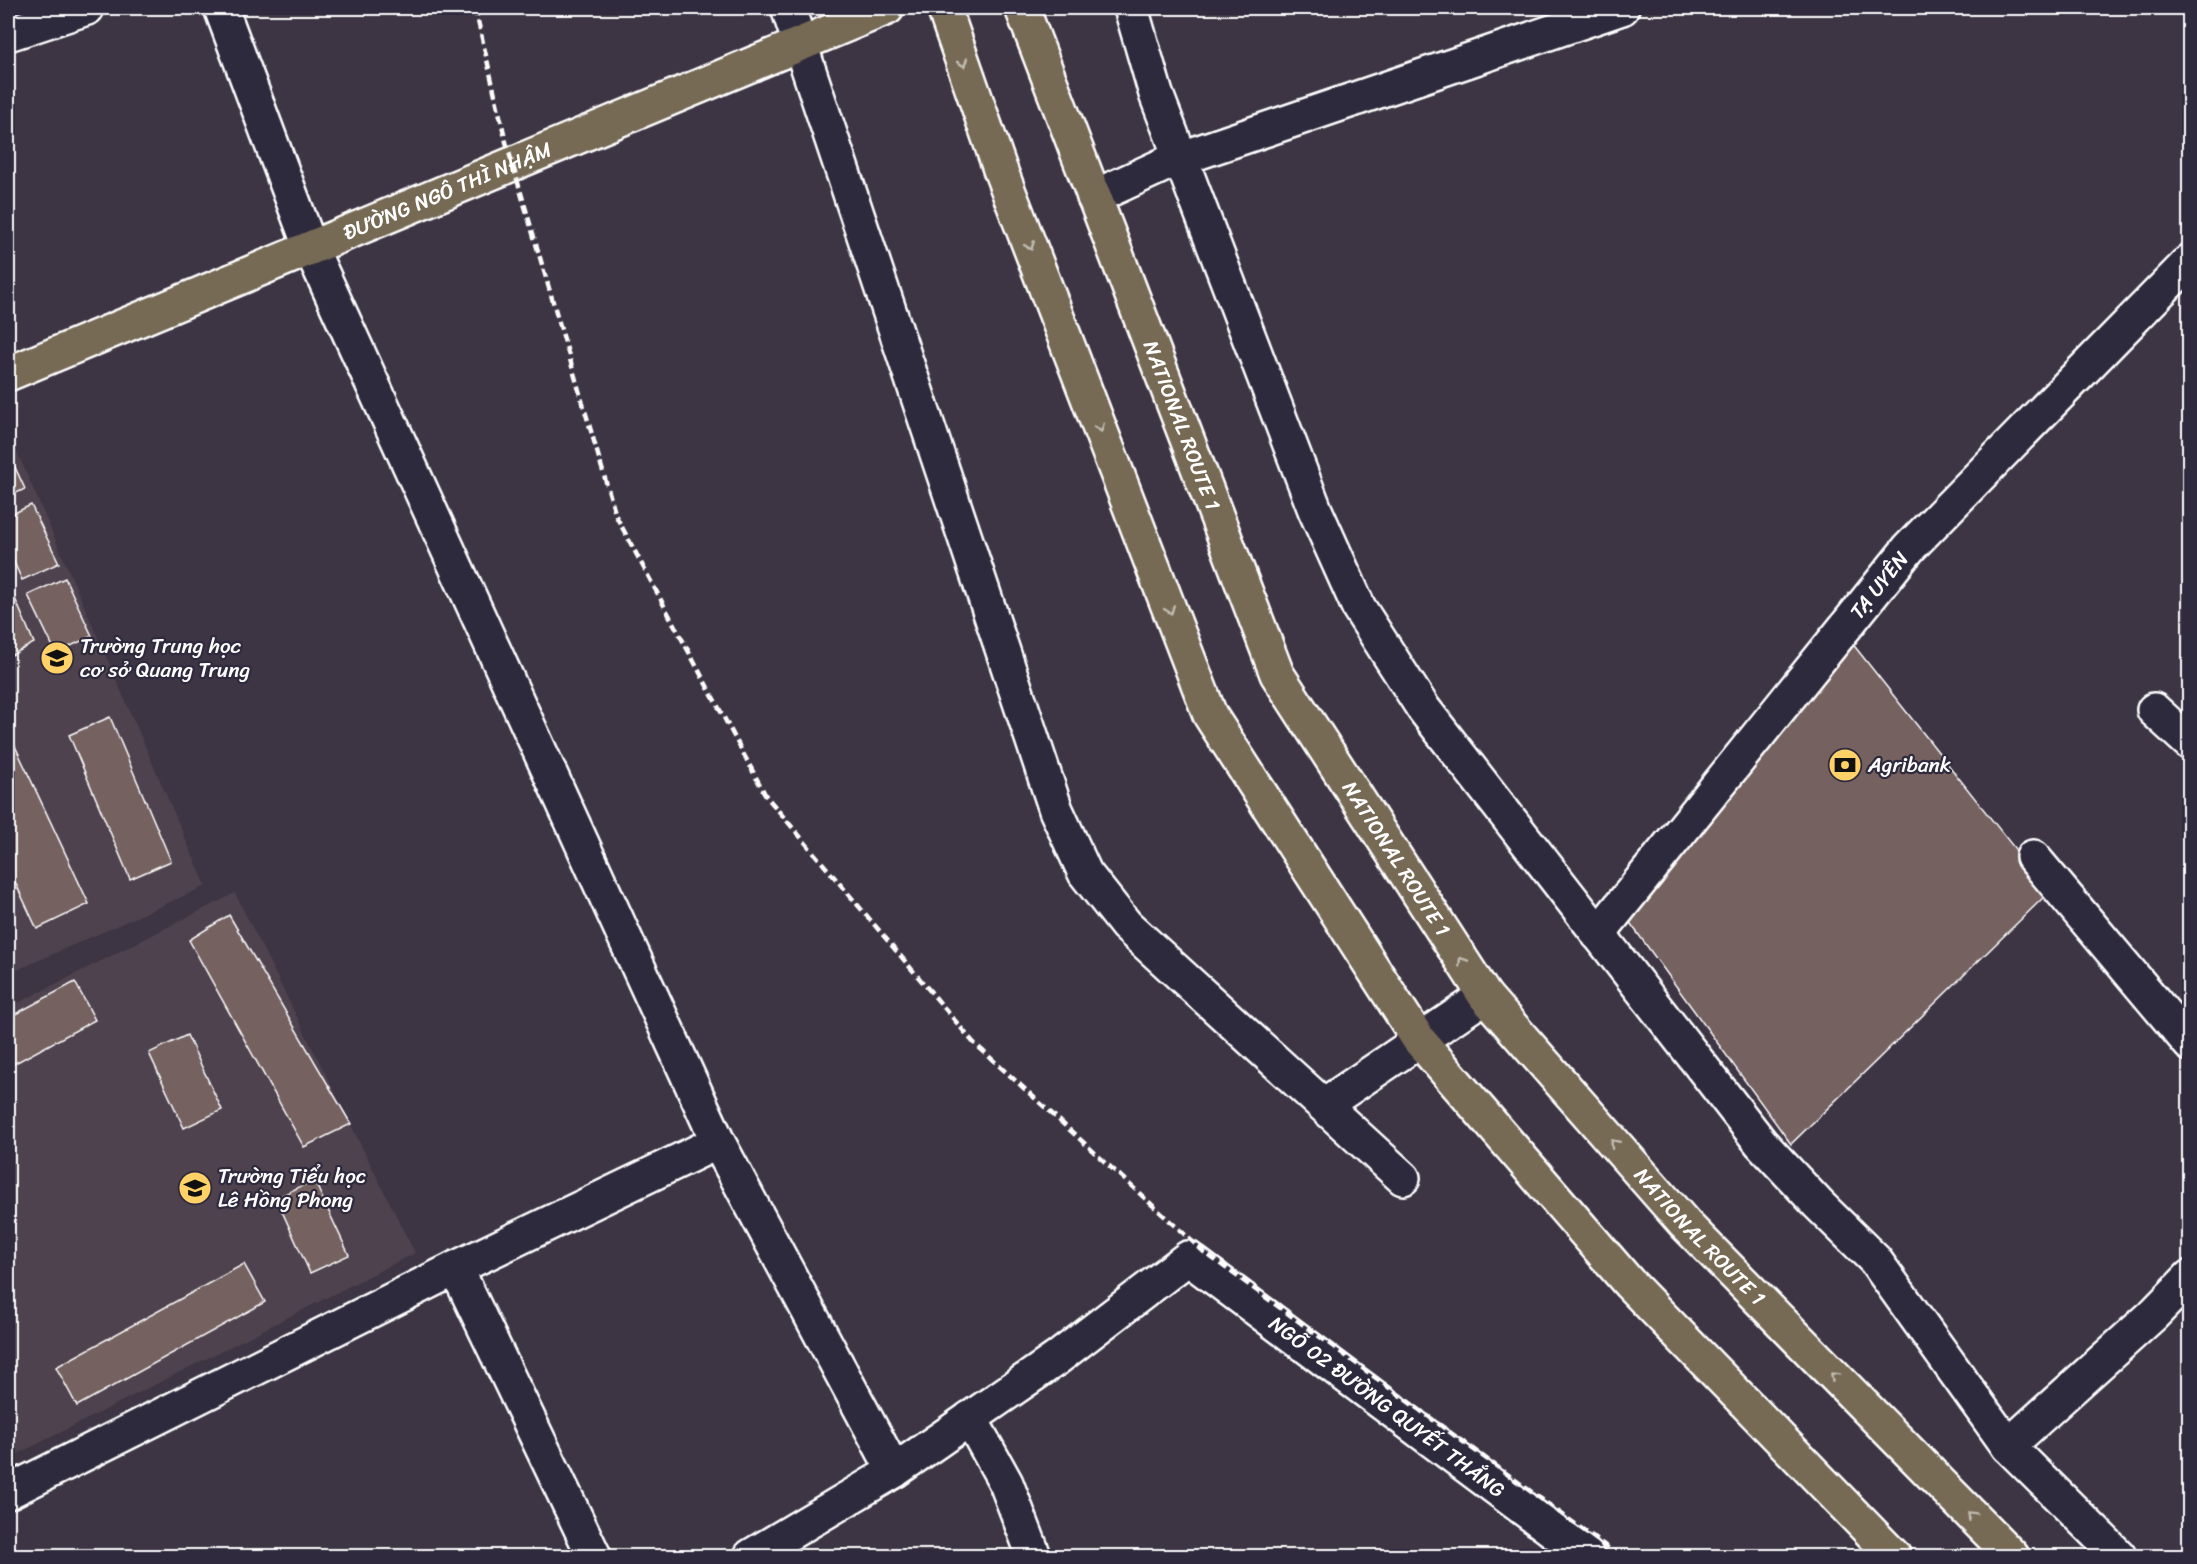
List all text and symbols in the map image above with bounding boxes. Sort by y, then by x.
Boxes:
one-way arrow [956,57,969,68]
street label: ĐƯỜNG NGÔ THÌ NHẬM [337,131,558,251]
one-way arrow [1023,240,1035,251]
street label: NATIONAL ROUTE 1 [1132,335,1232,516]
one-way arrow [1093,422,1105,433]
street label: TẠ UYÊN [1839,542,1919,628]
one-way arrow [1163,604,1175,615]
place label: Trường Trung học cơ sở Quang Trung [80,627,251,689]
school or university icon: Trường Trung học cơ sở Quang Trung [39,640,75,676]
place label: Agribank [1867,746,1951,784]
bank icon: Agribank [1827,747,1863,783]
street label: NATIONAL ROUTE 1 [1332,773,1461,944]
one-way arrow [1458,957,1470,967]
one-way arrow [1610,1139,1621,1150]
place label: Trường Tiểu học Lê Hồng Phong [218,1157,366,1219]
street label: NATIONAL ROUTE 1 [1624,1158,1775,1315]
school or university icon: Trường Tiểu học Lê Hồng Phong [177,1170,213,1206]
street label: NGÕ 02 ĐƯỜNG QUYẾT THẮNG [1260,1305,1514,1508]
one-way arrow [1831,1372,1842,1383]
one-way arrow [1967,1511,1978,1521]

